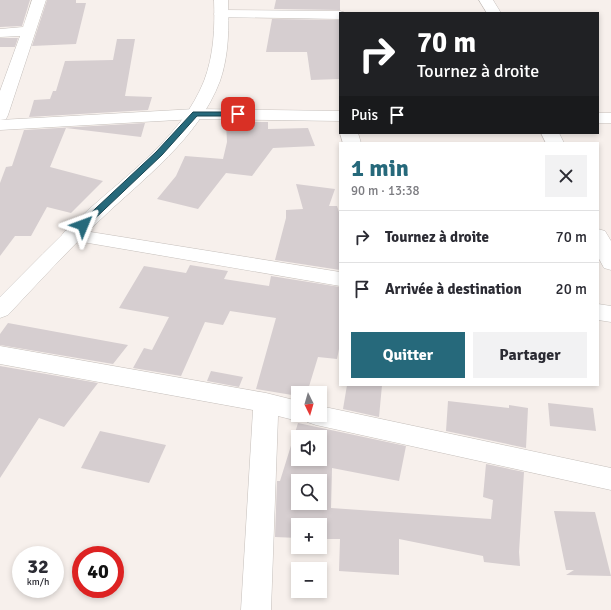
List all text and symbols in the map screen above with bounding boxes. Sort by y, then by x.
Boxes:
text: 70 m [417,26,476,60]
icon: right [351,28,403,80]
text: Tournez à droite [417,60,539,82]
pin [221,97,255,131]
icon: arrive [227,103,249,125]
icon: arrive [386,104,408,126]
text: Puis [351,106,378,124]
text: 1 min [351,153,409,183]
button: close [545,155,587,197]
text: 90 m · 13:38 [351,183,420,199]
position arrow [62,204,104,246]
icon: right [351,226,373,248]
text: Tournez à droite [385,228,489,246]
text: 70 m [556,228,587,246]
icon: arrive [351,278,373,300]
text: Arrivée à destination [385,280,522,298]
text: 20 m [556,280,587,298]
button: Quitter [351,332,465,378]
button: Partager [473,332,587,378]
north arrow [291,386,327,422]
map controls [291,386,327,598]
button: sound [291,430,327,466]
button: search [291,474,327,510]
button: + [291,518,327,554]
speed limit sign: 40 [72,546,124,598]
text: 32 [27,554,49,579]
button: − [291,562,327,598]
text: km/h [27,576,49,588]

